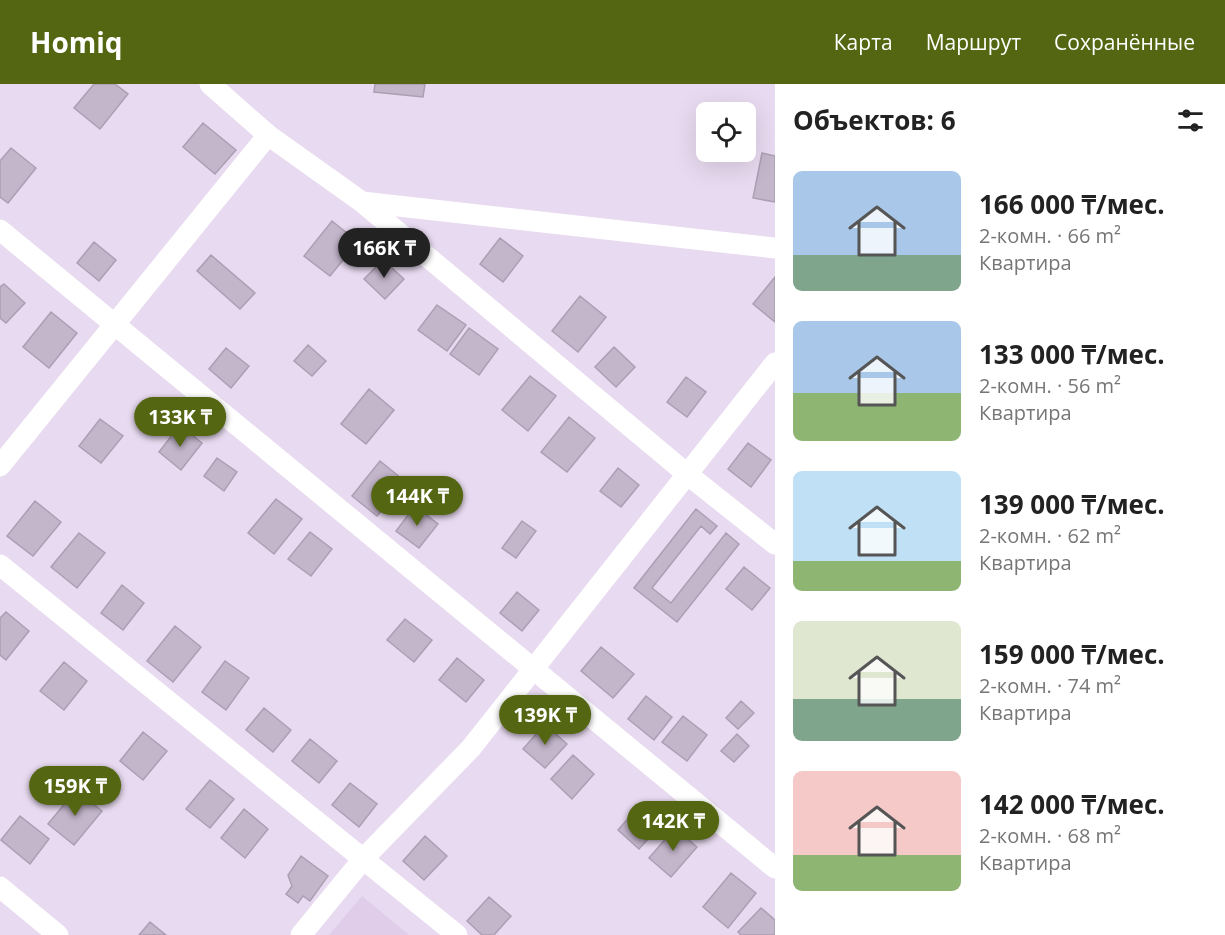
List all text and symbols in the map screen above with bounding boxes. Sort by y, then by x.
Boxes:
text: Homiq [30,23,123,61]
text: Карта [834,28,893,56]
text: Маршрут [926,28,1021,56]
text: Сохранённые [1054,28,1195,56]
map controls [696,102,756,162]
button: locate [696,102,756,162]
text: Объектов: 6 [793,102,956,138]
icon: filters [1174,104,1207,137]
text: 166 000 ₸/мес. [979,186,1165,222]
icon: home [841,195,913,267]
text: 2-комн. · 66 m² [979,222,1121,249]
pin: 166K ₸ [335,228,433,279]
text: 166K ₸ [352,234,416,261]
text: Квартира [979,249,1072,276]
text: 133 000 ₸/мес. [979,336,1165,372]
icon: home [841,345,913,417]
text: 2-комн. · 56 m² [979,372,1121,399]
pin: 133K ₸ [131,397,229,448]
text: Квартира [979,399,1072,426]
text: 133K ₸ [148,403,212,430]
pin: 144K ₸ [368,476,466,527]
text: 144K ₸ [385,482,449,509]
text: 139 000 ₸/мес. [979,486,1165,522]
icon: home [841,495,913,567]
text: 2-комн. · 62 m² [979,522,1121,549]
text: Квартира [979,549,1072,576]
text: 159 000 ₸/мес. [979,636,1165,672]
icon: home [841,645,913,717]
text: 2-комн. · 74 m² [979,672,1121,699]
pin: 139K ₸ [496,695,594,746]
text: Квартира [979,699,1072,726]
text: 139K ₸ [513,701,577,728]
pin: 159K ₸ [26,766,124,817]
text: 159K ₸ [43,772,107,799]
text: 142 000 ₸/мес. [979,786,1165,822]
icon: home [841,795,913,867]
pin: 142K ₸ [624,801,722,852]
text: 142K ₸ [641,807,705,834]
text: 2-комн. · 68 m² [979,822,1121,849]
text: Квартира [979,849,1072,876]

